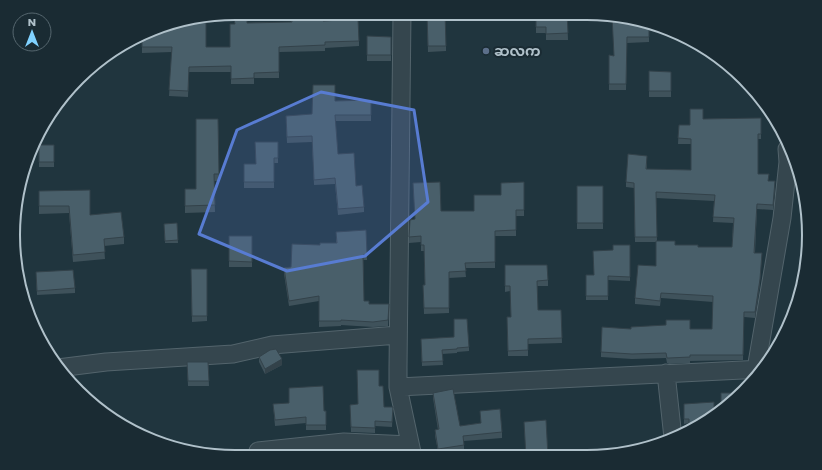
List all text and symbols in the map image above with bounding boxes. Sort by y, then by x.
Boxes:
north arrow [12,12,52,52]
text: N [28,14,36,30]
place label: ဆလက [494,41,541,61]
marker: ဆလက [481,46,491,56]

